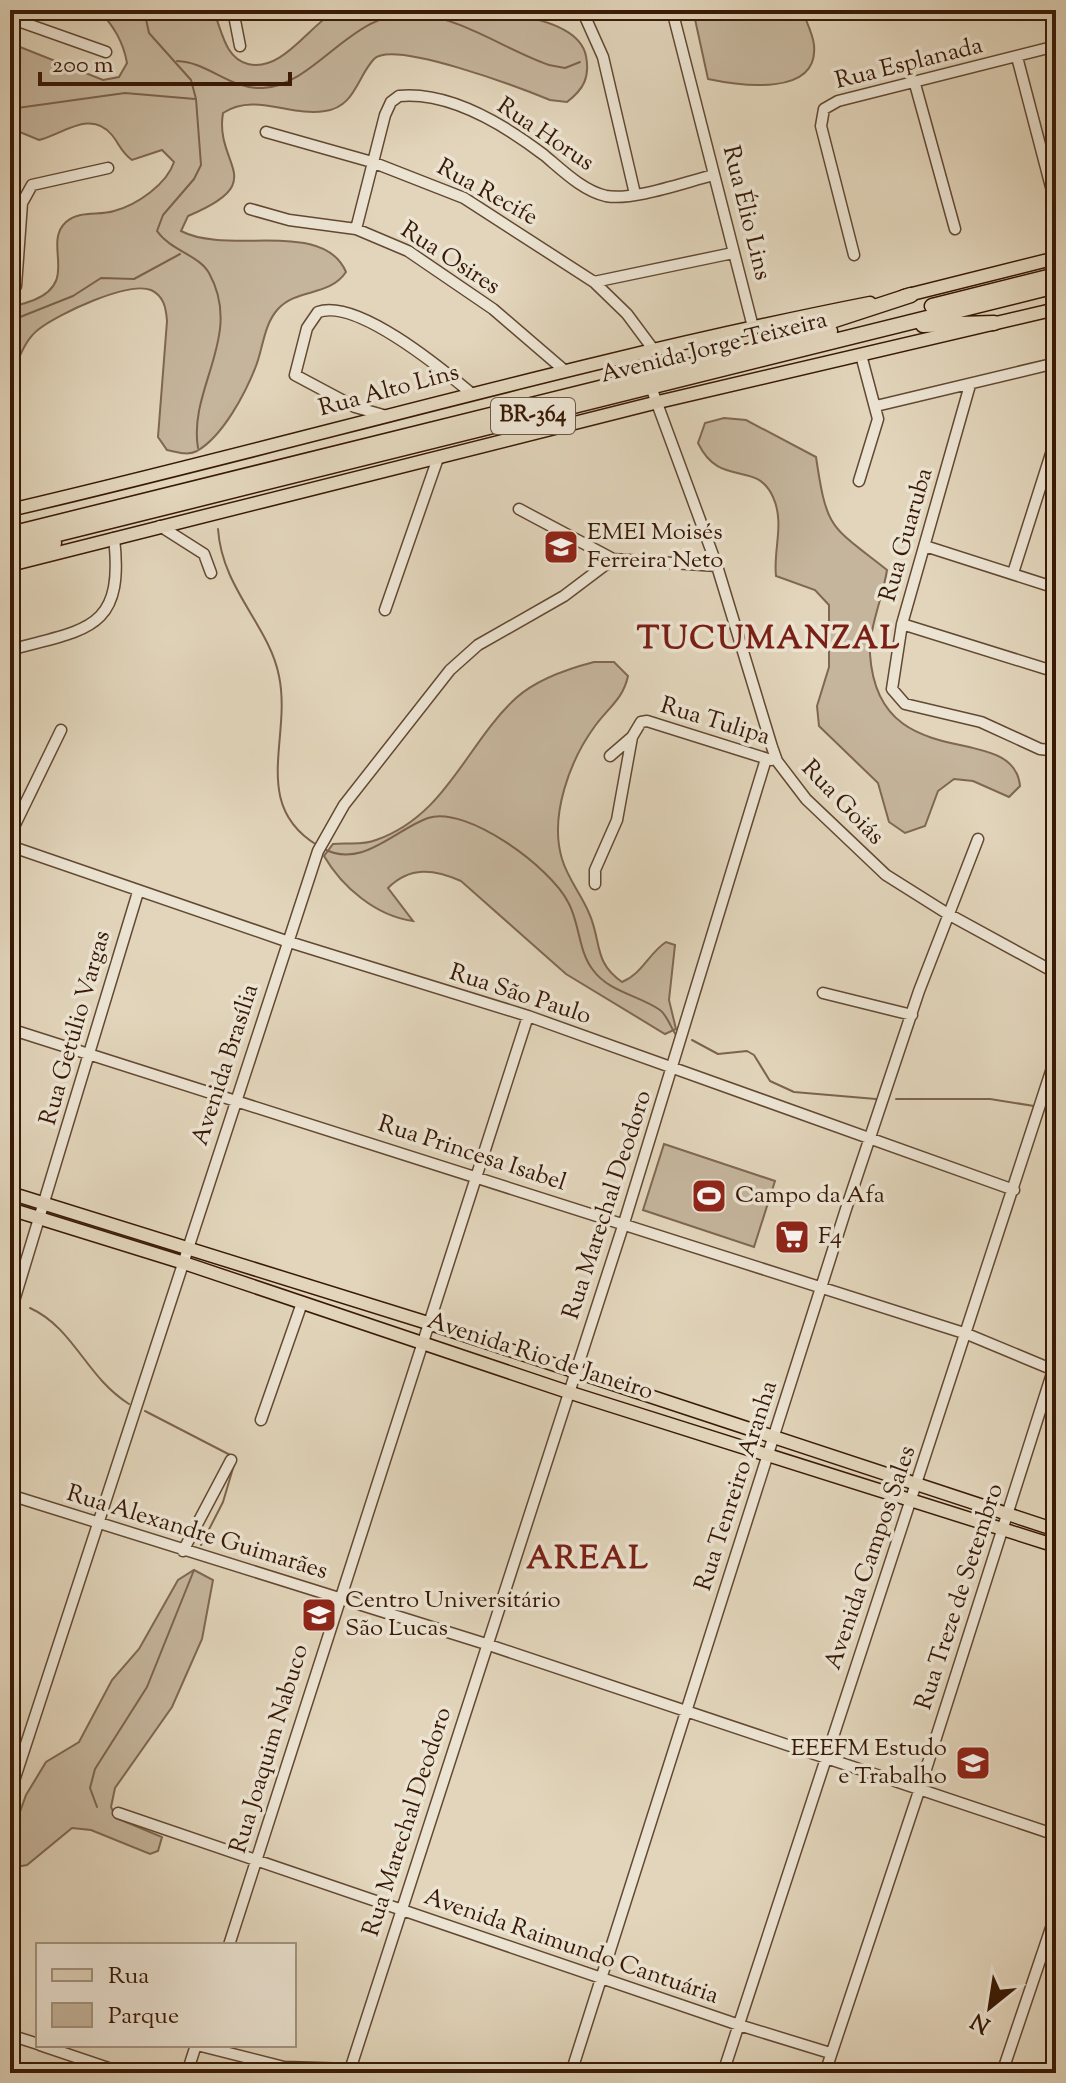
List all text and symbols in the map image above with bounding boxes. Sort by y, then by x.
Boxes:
street label: Rua Esplanada [832,29,986,99]
scale bar [40,36,290,86]
text: 200 m [52,49,114,83]
street label: Rua Horus [490,90,600,180]
street label: Rua Élio Lins [713,142,779,284]
street label: Rua Recife [430,151,544,235]
street label: Rua Osires [393,214,507,304]
street label: Avenida Jorge Teixeira [597,303,831,393]
street label: Rua Alto Lins [315,356,463,426]
road number: BR-364 [491,398,575,434]
street label: Rua Guaruba [872,464,942,606]
place label: EMEI Moisés Ferreira Neto [587,516,723,578]
school or university icon: EMEI Moisés Ferreira Neto [542,528,580,566]
district label: TUCUMANZAL [637,617,901,663]
street label: Rua Tulipa [656,689,774,755]
street label: Rua Goiás [793,753,891,853]
street label: Rua Getúlio Vargas [32,927,120,1129]
street label: Rua São Paulo [445,956,595,1034]
street label: Avenida Brasília [184,980,268,1150]
street label: Rua Marechal Deodoro [555,1086,661,1324]
street label: Rua Princesa Isabel [373,1108,571,1201]
sports icon: Campo da Afa [690,1177,728,1215]
place label: Campo da Afa [735,1179,885,1213]
supermarket icon: F4 [773,1218,811,1256]
place label: F4 [818,1220,842,1254]
street label: Avenida Rio de Janeiro [423,1304,657,1410]
street label: Rua Tenreiro Aranha [687,1377,787,1595]
street label: Avenida Campos Sales [817,1441,925,1675]
street label: Rua Alexandre Guimarães [62,1477,332,1589]
street label: Rua Treze de Setembro [907,1479,1013,1715]
district label: AREAL [526,1537,650,1583]
place label: Centro Universitário São Lucas [345,1584,561,1646]
school or university icon: Centro Universitário São Lucas [300,1596,338,1634]
street label: Rua Joaquim Nabuco [222,1640,318,1858]
street label: Rua Marechal Deodoro [355,1703,461,1941]
place label: EEEFM Estudo e Trabalho [791,1732,947,1794]
school or university icon: EEEFM Estudo e Trabalho [954,1744,992,1782]
street label: Avenida Raimundo Cantuária [419,1881,723,2013]
legend [36,1943,296,2047]
text: Rua [108,1960,149,1994]
north arrow [950,1967,1030,2047]
text: Parque [108,2000,179,2034]
text: N [966,2003,997,2040]

